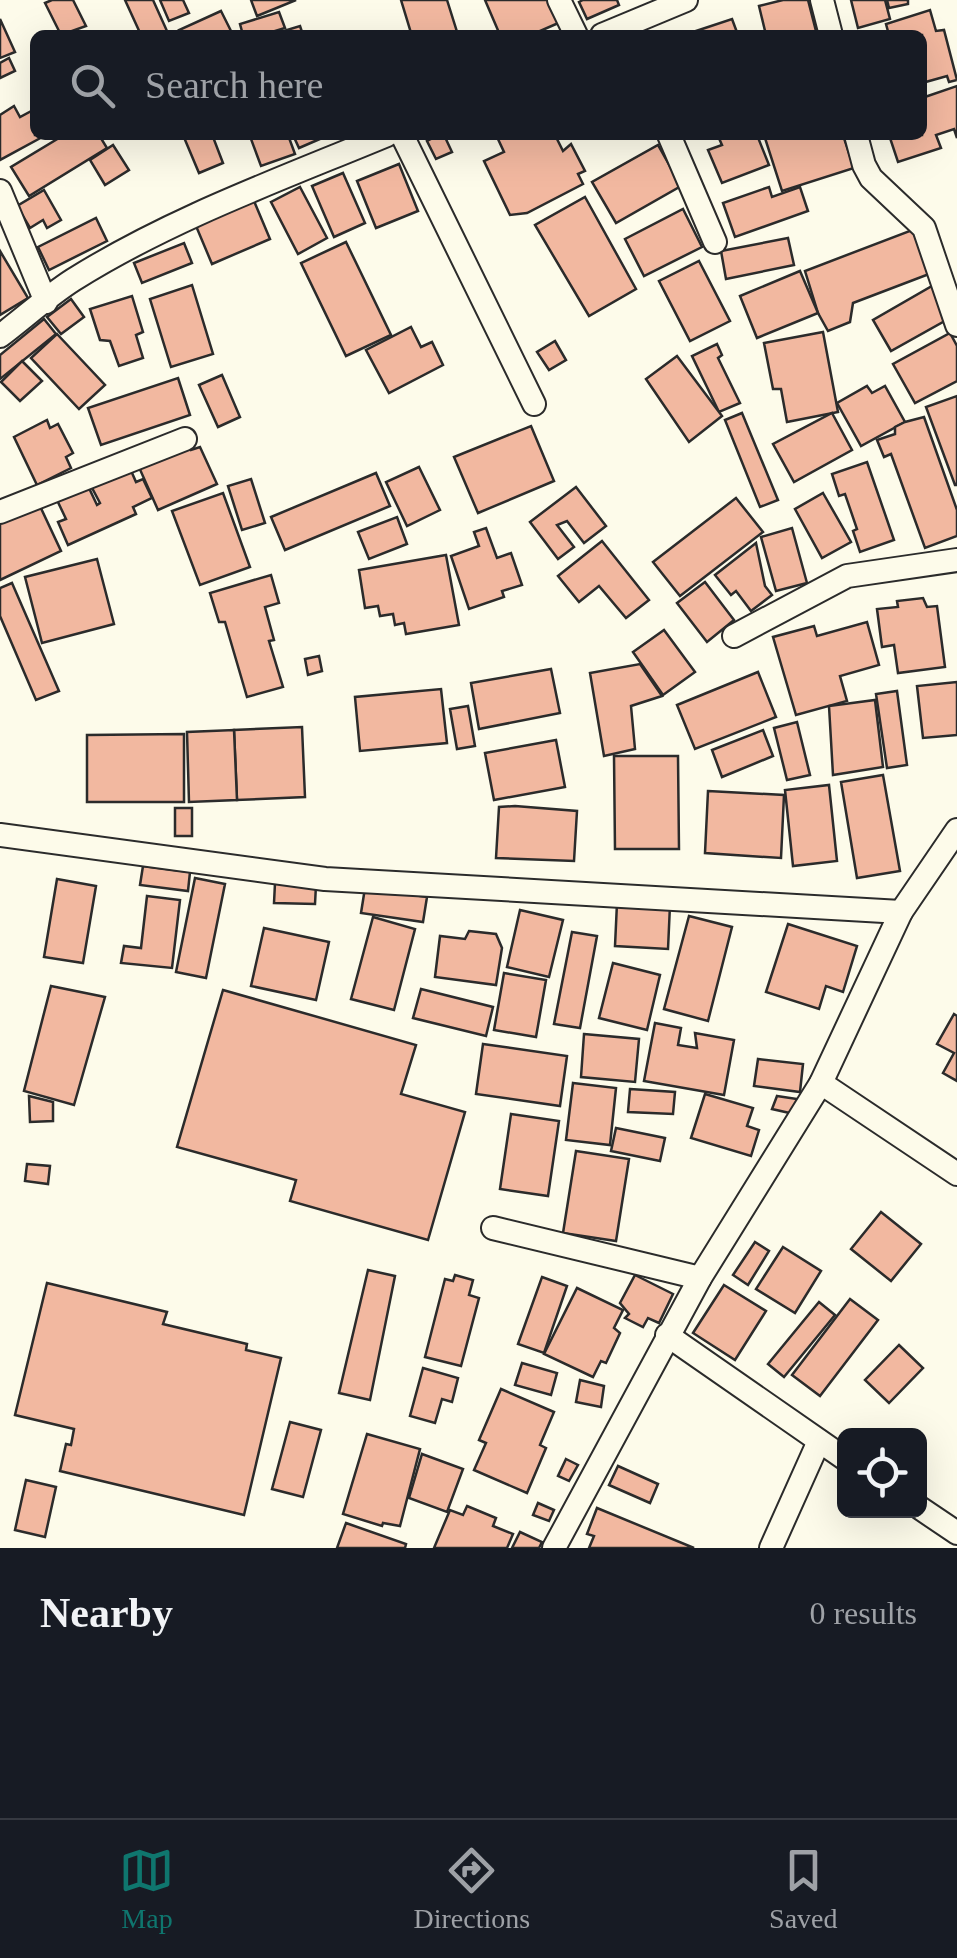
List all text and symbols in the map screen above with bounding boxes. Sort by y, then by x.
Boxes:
search box [30,30,927,140]
icon: search [65,58,120,113]
text: Search here [145,64,323,106]
map controls [837,1428,927,1518]
button: locate [837,1428,927,1518]
text: Nearby [40,1590,173,1636]
text: 0 results [809,1595,917,1631]
tab: Map [119,1843,174,1935]
tab: Directions [413,1843,530,1935]
tab: Saved [769,1843,838,1935]

